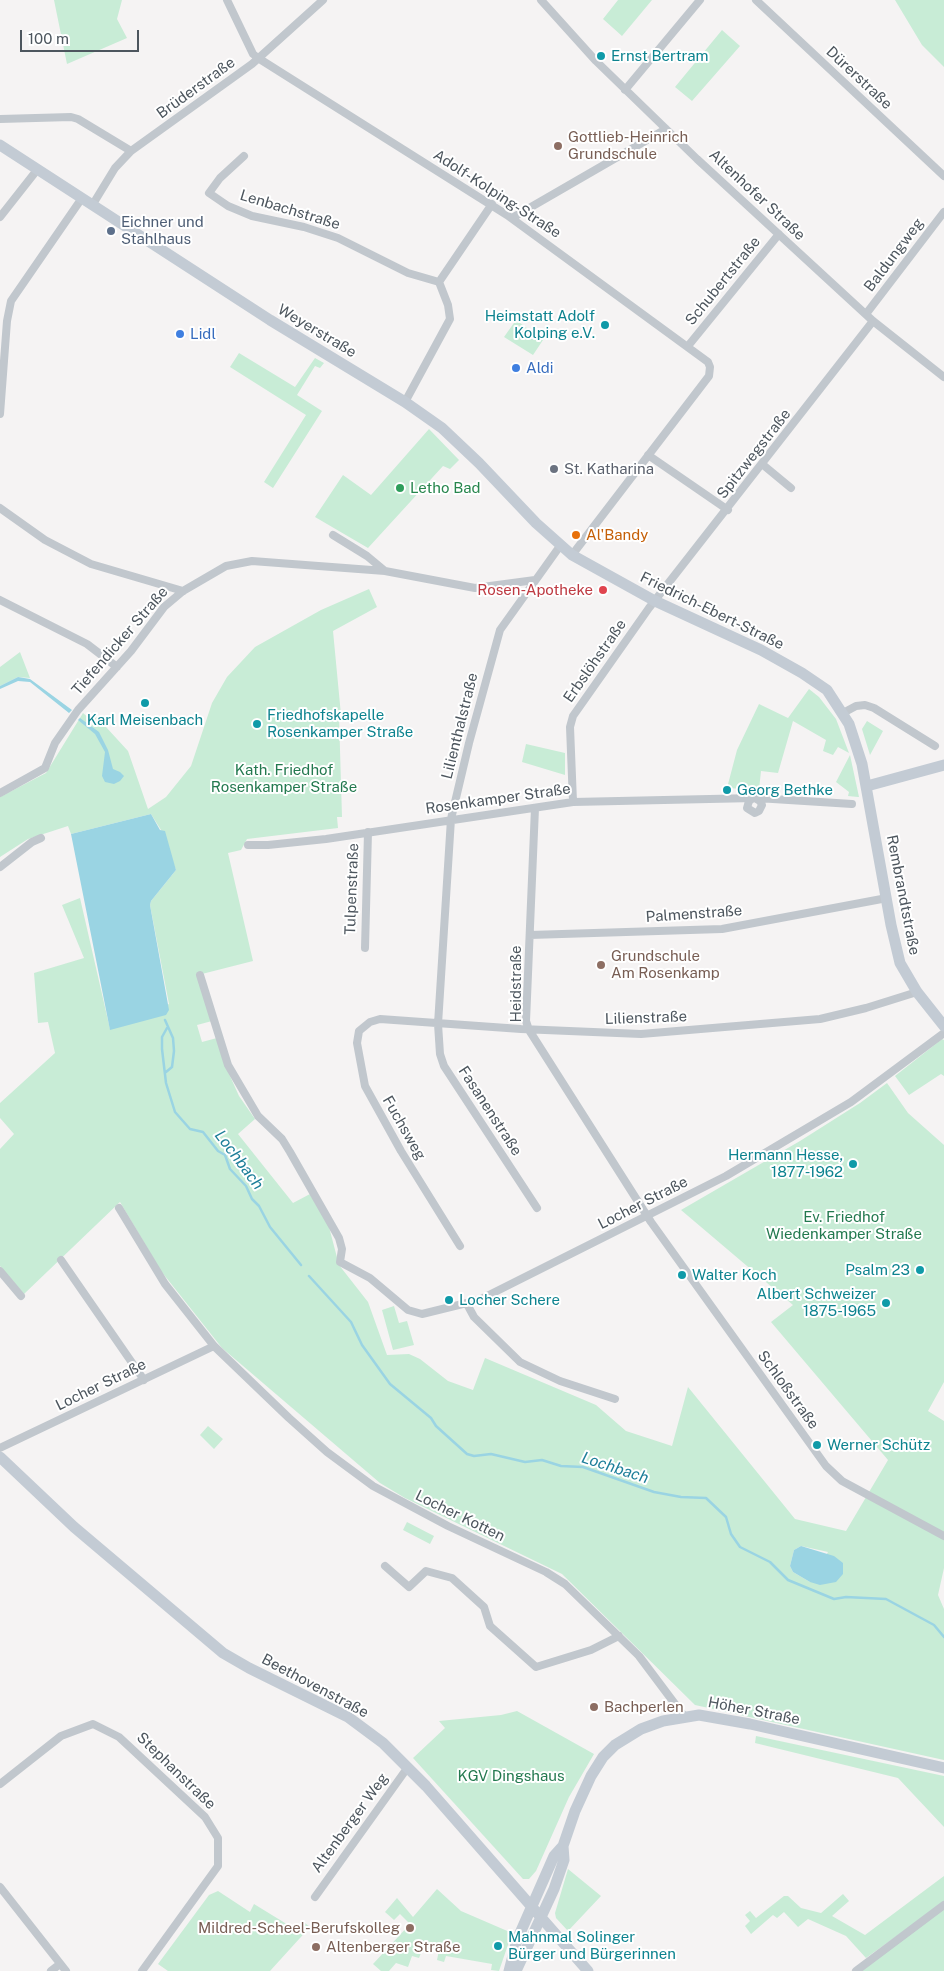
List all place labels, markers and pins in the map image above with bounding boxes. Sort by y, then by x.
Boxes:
place label: Ernst Bertram [611,47,708,65]
marker: Ernst Bertram [595,50,607,62]
place label: Gottlieb-Heinrich Grundschule [568,128,688,163]
marker: Gottlieb-Heinrich Grundschule [552,140,564,152]
place label: Eichner und Stahlhaus [121,213,204,248]
marker: Eichner und Stahlhaus [105,225,117,237]
place label: Heimstatt Adolf Kolping e.V. [485,307,595,342]
marker: Heimstatt Adolf Kolping e.V. [599,319,611,331]
place label: Lidl [190,325,216,343]
marker: Lidl [174,328,186,340]
place label: Aldi [526,359,554,377]
marker: Aldi [510,362,522,374]
place label: St. Katharina [564,460,654,478]
marker: St. Katharina [548,463,560,475]
place label: Letho Bad [410,479,480,497]
marker: Letho Bad [394,482,406,494]
place label: Al'Bandy [586,526,648,544]
marker: Al'Bandy [570,529,582,541]
place label: Rosen-Apotheke [477,581,593,599]
marker: Rosen-Apotheke [597,584,609,596]
marker: Karl Meisenbach [139,697,151,709]
place label: Friedhofskapelle Rosenkamper Straße [267,706,413,741]
place label: Karl Meisenbach [87,711,203,729]
marker: Friedhofskapelle Rosenkamper Straße [251,718,263,730]
place label: Georg Bethke [737,781,833,799]
marker: Georg Bethke [721,784,733,796]
place label: Grundschule Am Rosenkamp [611,947,720,982]
marker: Grundschule Am Rosenkamp [595,959,607,971]
place label: Hermann Hesse, 1877-1962 [728,1146,843,1181]
marker: Hermann Hesse, 1877-1962 [847,1158,859,1170]
place label: Psalm 23 [845,1261,910,1279]
marker: Psalm 23 [914,1264,926,1276]
place label: Walter Koch [692,1266,777,1284]
marker: Walter Koch [676,1269,688,1281]
place label: Albert Schweizer 1875-1965 [757,1285,876,1320]
place label: Locher Schere [459,1291,560,1309]
marker: Locher Schere [443,1294,455,1306]
marker: Albert Schweizer 1875-1965 [880,1297,892,1309]
place label: Werner Schütz [827,1436,930,1454]
marker: Werner Schütz [811,1439,823,1451]
place label: Bachperlen [604,1698,684,1716]
marker: Bachperlen [588,1701,600,1713]
place label: Mildred-Scheel-Berufskolleg [198,1919,400,1937]
marker: Mildred-Scheel-Berufskolleg [404,1922,416,1934]
place label: Mahnmal Solinger Bürger und Bürgerinnen [508,1928,676,1963]
place label: Altenberger Straße [326,1938,460,1956]
marker: Mahnmal Solinger Bürger und Bürgerinnen [492,1940,504,1952]
marker: Altenberger Straße [310,1941,322,1953]

